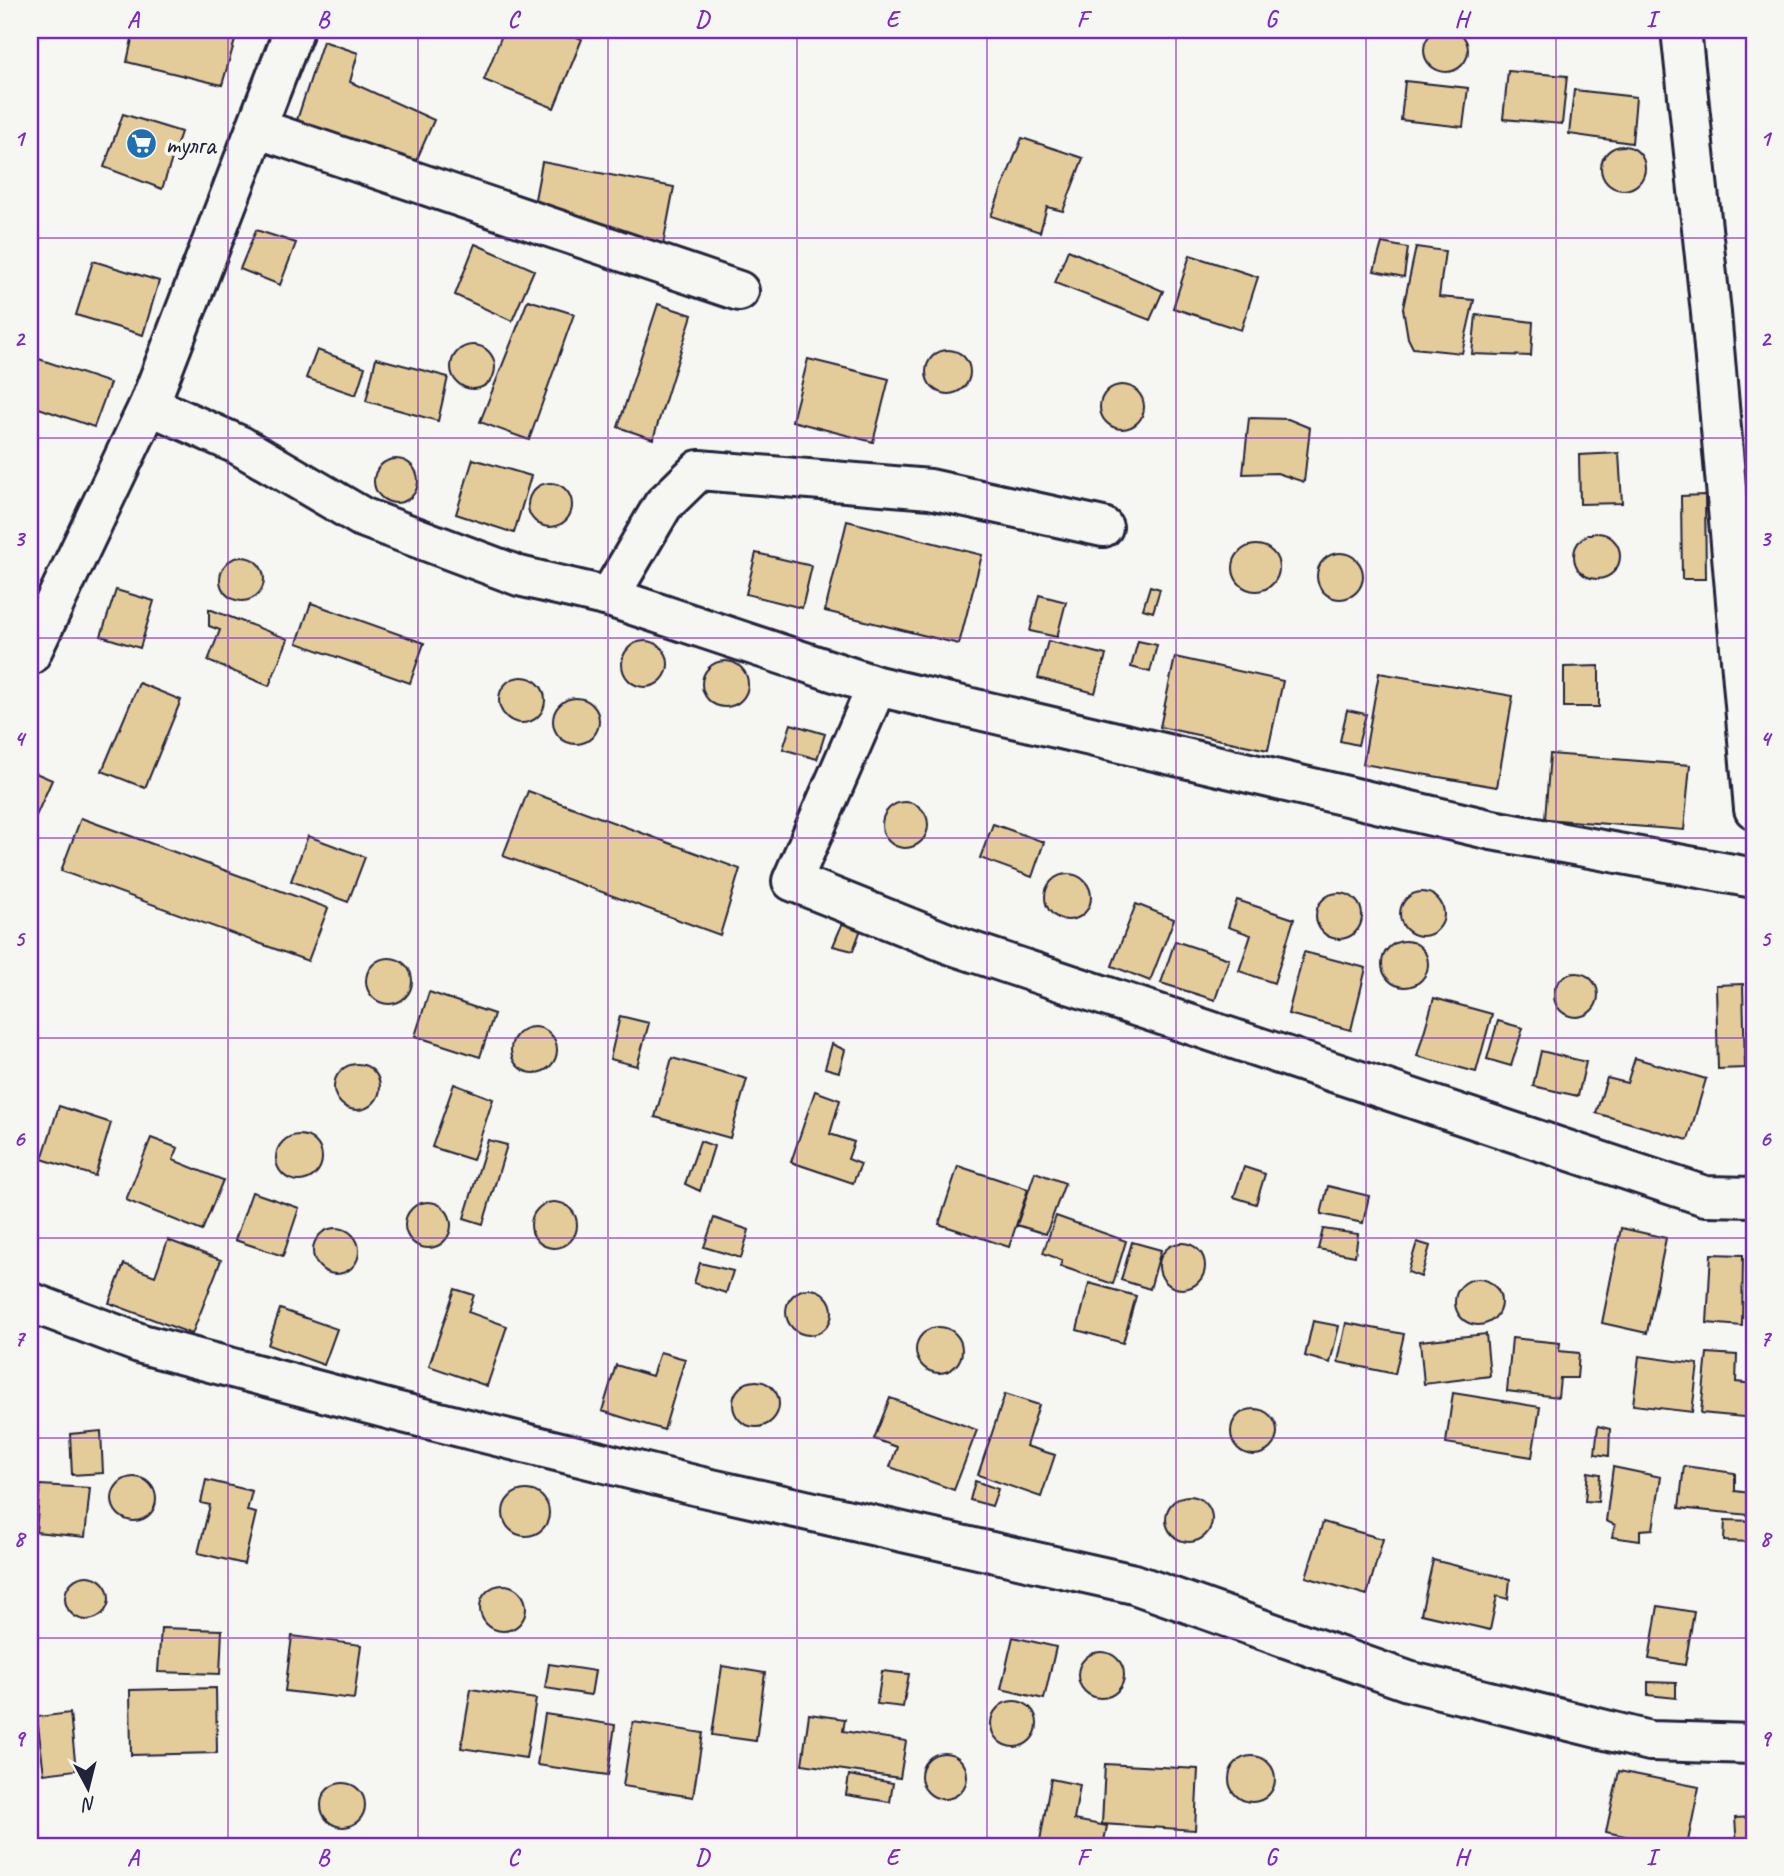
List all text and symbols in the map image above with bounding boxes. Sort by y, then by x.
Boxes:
text: A [127,5,141,34]
text: B [317,5,331,34]
text: C [508,5,522,34]
text: D [695,5,711,34]
text: E [886,5,902,34]
text: F [1077,5,1093,34]
text: G [1265,5,1280,34]
text: H [1454,5,1472,34]
text: I [1646,5,1661,34]
text: 1 [14,124,27,153]
text: 1 [1760,124,1773,153]
supermarket icon: тулга [125,127,159,161]
place label: тулга [165,127,217,162]
text: 2 [14,324,27,353]
text: 2 [1760,324,1773,353]
text: 3 [14,524,27,553]
text: 3 [1760,524,1773,553]
text: 4 [14,724,27,753]
text: 4 [1760,724,1773,753]
text: 5 [14,924,26,953]
text: 5 [1760,924,1772,953]
text: 6 [14,1124,27,1153]
text: 6 [1760,1124,1773,1153]
text: 7 [14,1324,27,1353]
text: 7 [1760,1324,1773,1353]
text: 8 [14,1524,27,1553]
text: 8 [1760,1524,1773,1553]
text: 9 [14,1724,27,1753]
text: 9 [1760,1724,1773,1753]
north arrow [52,1754,122,1824]
text: N [79,1791,97,1817]
text: A [127,1843,141,1872]
text: B [317,1843,331,1872]
text: C [508,1843,522,1872]
text: D [695,1843,711,1872]
text: E [886,1843,902,1872]
text: F [1077,1843,1093,1872]
text: G [1265,1843,1280,1872]
text: H [1454,1843,1472,1872]
text: I [1646,1843,1661,1872]

